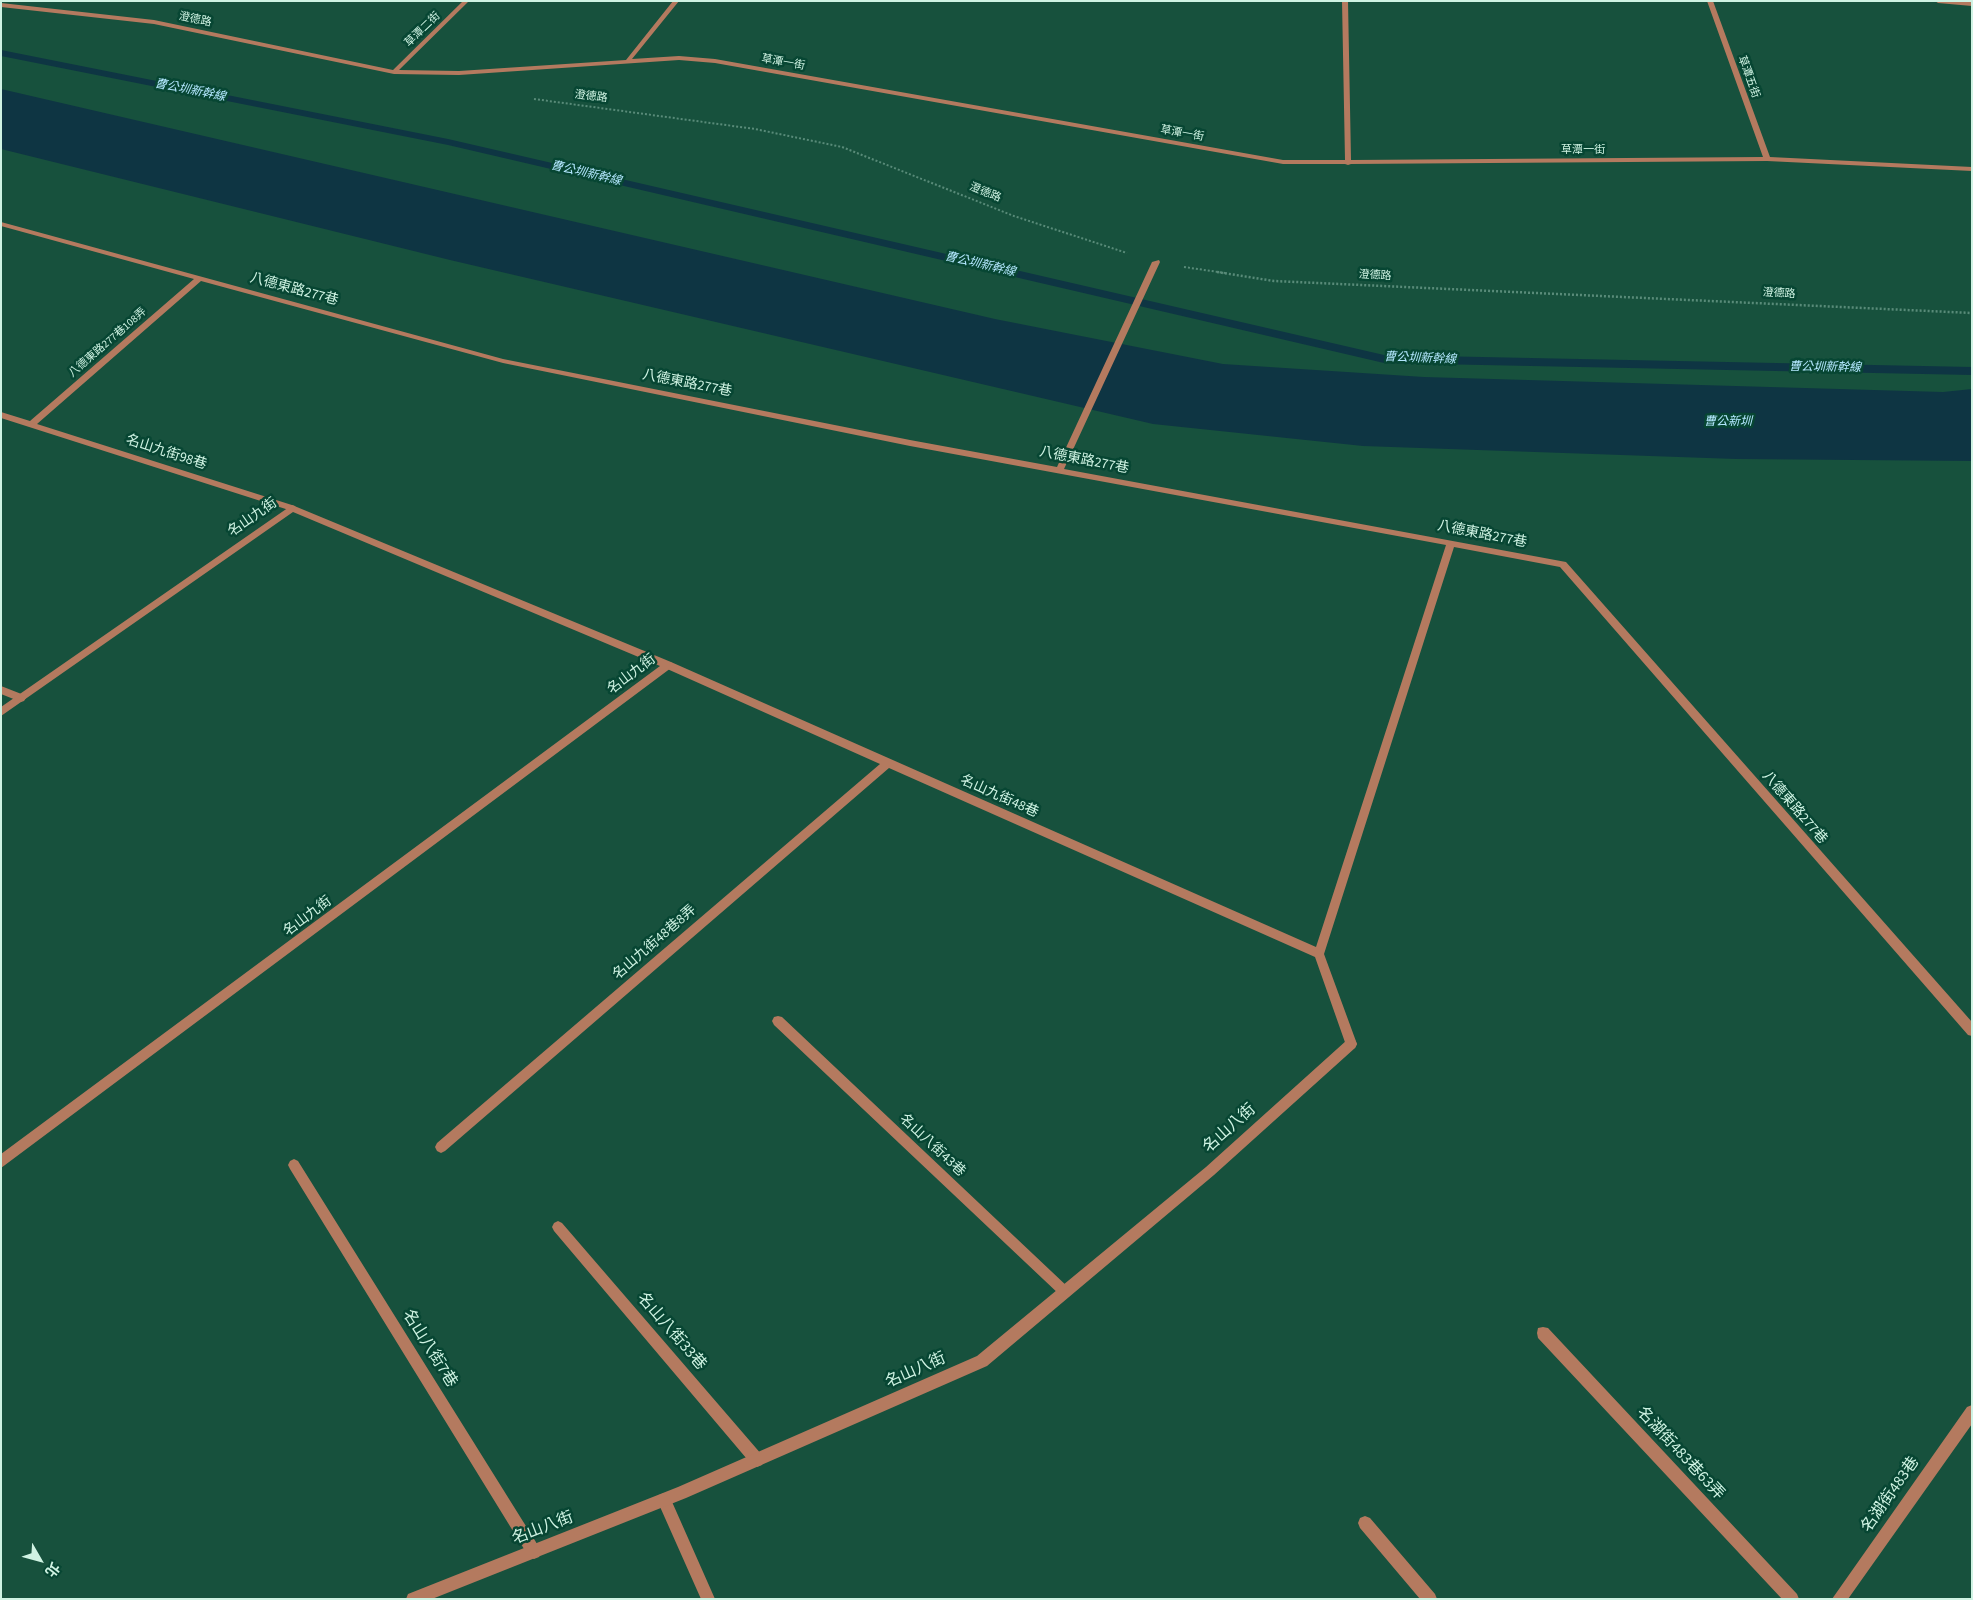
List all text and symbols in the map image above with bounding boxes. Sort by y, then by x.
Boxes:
street label: 澄德路 [177,10,213,30]
street label: 草潭二街 [403,10,443,50]
street label: 草潭一街 [760,53,806,73]
street label: 草潭五街 [1734,54,1762,100]
water label: 曹公圳新幹線 [153,77,227,105]
street label: 澄德路 [574,88,608,106]
street label: 草潭一街 [1159,124,1205,144]
street label: 草潭一街 [1561,144,1605,158]
water label: 曹公圳新幹線 [549,159,623,189]
street label: 澄德路 [967,181,1003,205]
water label: 曹公圳新幹線 [943,250,1017,280]
street label: 澄德路 [1358,269,1392,283]
street label: 八德東路277巷 [248,270,340,310]
street label: 澄德路 [1762,287,1796,301]
street label: 八德東路277巷108弄 [66,306,150,380]
water label: 曹公圳新幹線 [1384,351,1456,367]
water label: 曹公圳新幹線 [1789,360,1861,376]
street label: 八德東路277巷 [641,367,733,401]
water label: 曹公新圳 [1704,415,1752,429]
street label: 名山九街98巷 [123,432,209,474]
street label: 八德東路277巷 [1038,444,1130,478]
street label: 名山九街 [225,495,281,541]
street label: 八德東路277巷 [1436,518,1528,552]
street label: 名山九街 [605,651,659,699]
street label: 八德東路277巷 [1758,768,1830,848]
street label: 名山九街48巷 [957,772,1041,822]
street label: 名山九街 [281,893,335,941]
street label: 名山九街48巷8弄 [610,902,700,984]
street label: 名山八街 [1200,1100,1260,1158]
street label: 名山八街43巷 [896,1111,968,1181]
street label: 名山八街33巷 [632,1290,710,1374]
street label: 名山八街7巷 [398,1307,460,1391]
street label: 名山八街 [883,1349,949,1393]
street label: 名湖街483巷63弄 [1632,1404,1728,1504]
street label: 名湖街483巷 [1858,1454,1924,1536]
street label: 名山八街 [510,1509,576,1549]
north arrow [15,1535,65,1585]
text: 北 [40,1558,64,1581]

